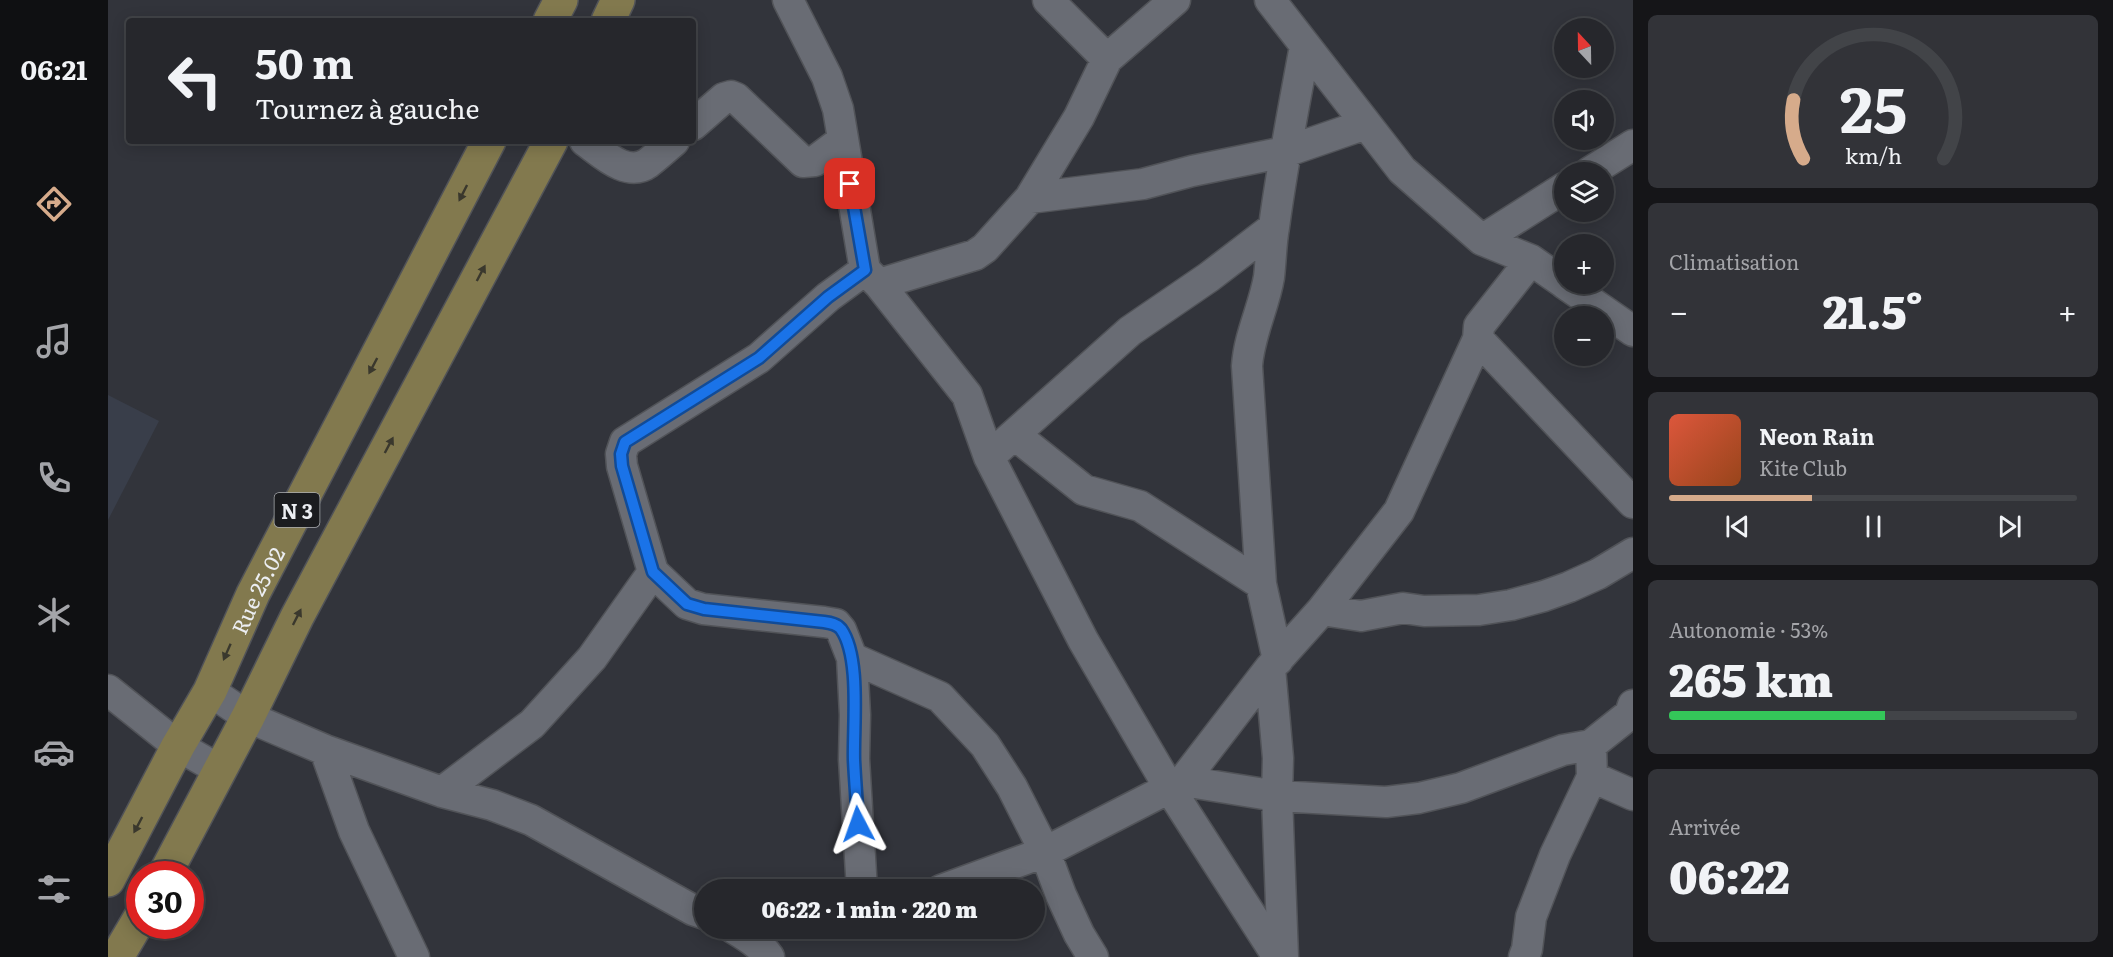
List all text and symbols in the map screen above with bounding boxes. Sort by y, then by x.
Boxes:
north arrow [1554,18,1614,78]
map controls [1554,18,1614,366]
text: 50 m [255,30,354,92]
icon: left [156,42,234,120]
text: 06:21 [21,48,87,88]
text: 25 [1839,60,1907,152]
text: Tournez à gauche [255,87,479,127]
button: sound [1554,90,1614,150]
text: km/h [1844,139,1902,171]
pin [824,158,875,209]
button: layers [1554,162,1614,222]
icon: arrive [833,167,866,200]
icon: directions [33,183,75,225]
one-way arrow [458,185,468,202]
button: + [1554,234,1614,294]
text: Climatisation [1669,246,1799,276]
one-way arrow [475,264,485,282]
text: 21.5° [1823,276,1923,343]
text: − [1669,285,1688,334]
text: + [2058,285,2077,334]
button: − [1554,306,1614,366]
icon: music [33,320,75,362]
one-way arrow [368,358,378,375]
text: Neon Rain [1759,419,1875,452]
one-way arrow [384,436,394,453]
text: Kite Club [1759,452,1847,482]
icon: phone [33,457,75,499]
road number: N 3 [274,493,320,527]
icon: previous [1721,510,1754,543]
icon: pause [1857,510,1890,543]
icon: next [1993,510,2026,543]
street label: Rue 25.02 [222,541,291,638]
icon: climate [33,594,75,636]
one-way arrow [293,609,302,626]
text: Autonomie · 53% [1669,614,1828,644]
one-way arrow [222,643,232,661]
text: 265 km [1669,644,1833,711]
icon: car [33,731,75,773]
position arrow [826,792,890,856]
text: Arrivée [1669,811,1740,841]
one-way arrow [133,817,143,834]
text: 06:22 [1669,841,1790,908]
speed limit sign: 30 [126,861,204,939]
icon: filters [33,868,75,910]
text: 06:22 · 1 min · 220 m [761,892,978,925]

